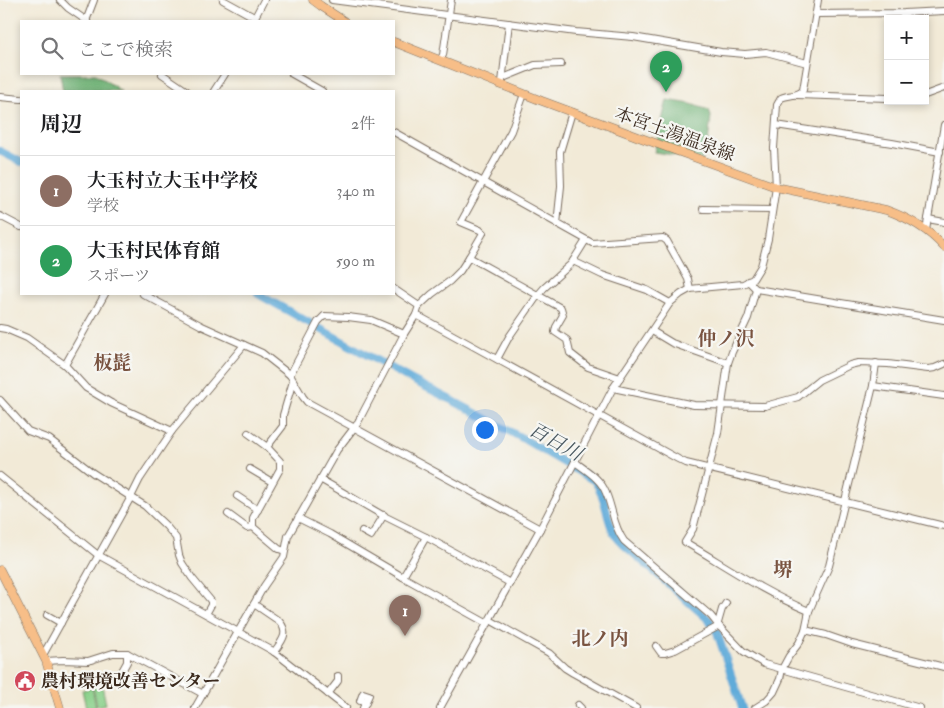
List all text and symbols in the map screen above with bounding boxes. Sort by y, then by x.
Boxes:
map controls [884,15,929,105]
button: + [884,15,929,60]
search box [20,20,395,75]
icon: search [38,34,66,62]
text: ここで検索 [78,38,173,62]
pin: 2 [650,51,682,92]
button: − [884,60,929,105]
street label: 本宮土湯温泉線 [612,102,738,167]
text: 周辺 [40,111,82,138]
text: 2件 [351,114,375,134]
text: 大玉村立大玉中学校 [87,169,258,193]
text: 1 [53,181,59,201]
text: 340 m [336,181,375,201]
text: 学校 [87,196,119,216]
text: 大玉村民体育館 [87,239,220,263]
text: 2 [52,251,60,271]
text: 590 m [336,251,375,271]
text: スポーツ [87,266,150,286]
district label: 仲ノ沢 [697,327,755,351]
district label: 板髭 [93,351,131,375]
your location [472,417,498,443]
water label: 百日川 [525,418,588,467]
district label: 堺 [773,558,793,582]
pin: 1 [389,595,421,636]
district label: 北ノ内 [571,627,629,651]
public building icon: 農村環境改善センター [13,669,37,693]
place label: 農村環境改善センター [41,670,220,693]

